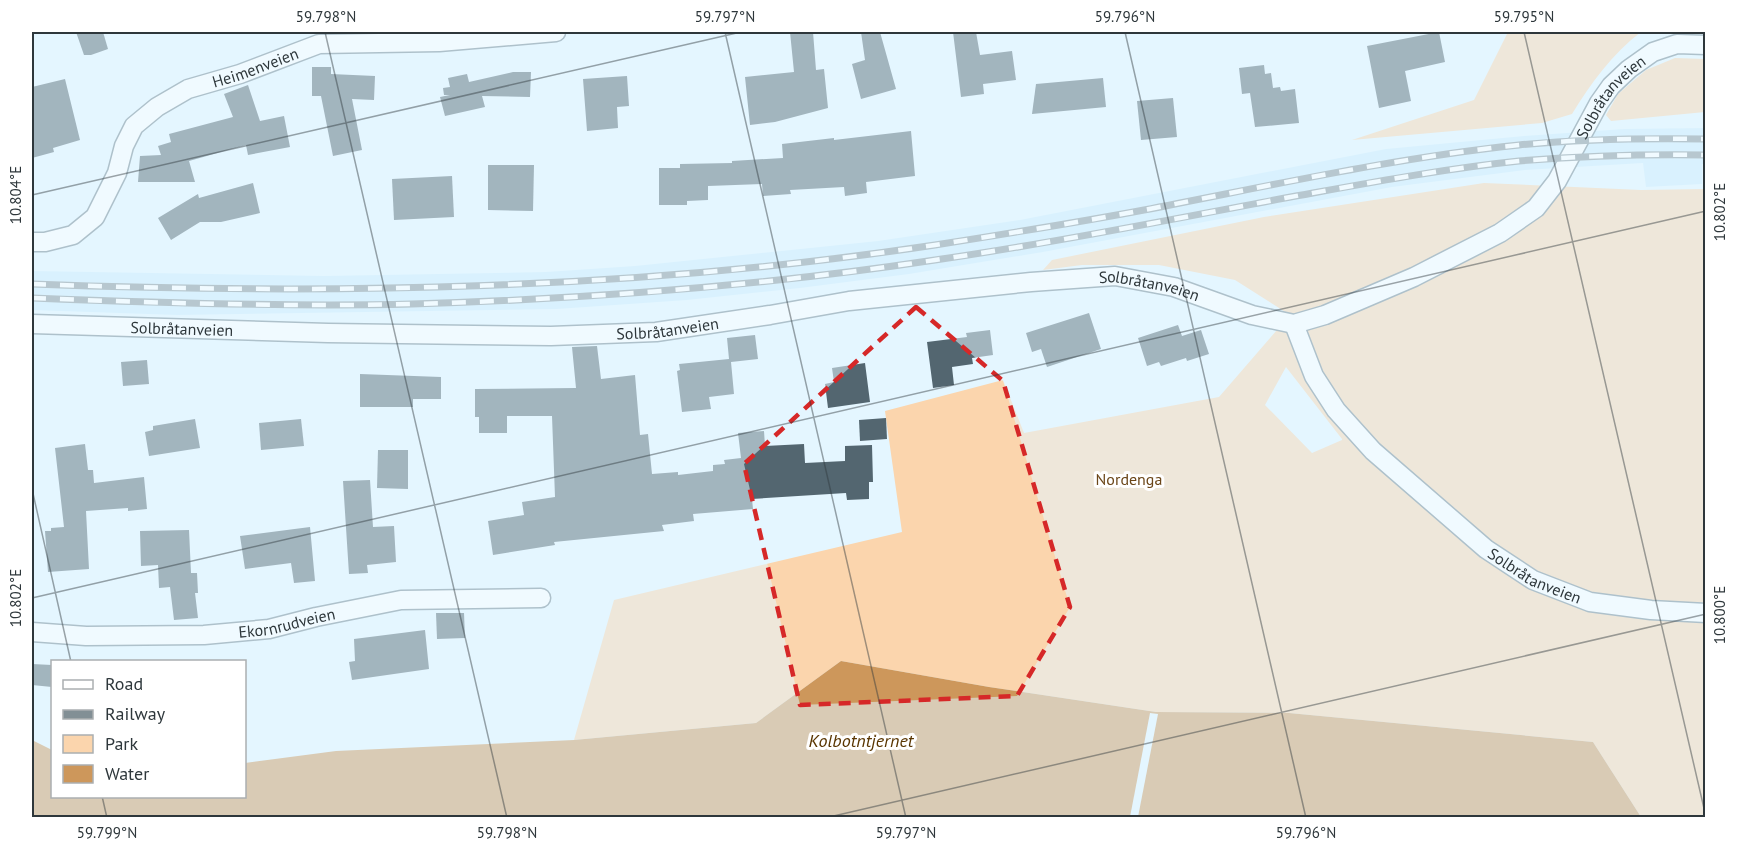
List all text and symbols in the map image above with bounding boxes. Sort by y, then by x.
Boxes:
text: 59.798°N [296,7,356,26]
text: 59.797°N [695,7,755,26]
text: 59.796°N [1095,7,1155,26]
text: 59.795°N [1494,7,1554,26]
street label: Heimenveien [210,43,301,92]
street label: Solbråtanveien [1571,51,1649,142]
text: 10.804°E [6,166,25,224]
text: 10.802°E [1710,183,1729,241]
street label: Solbråtanveien [1098,266,1202,305]
street label: Solbråtanveien [616,313,720,344]
street label: Solbråtanveien [130,317,234,340]
park label: Nordenga [1096,469,1162,489]
street label: Solbråtanveien [1484,543,1584,608]
text: 10.802°E [6,569,25,627]
text: 10.800°E [1710,586,1729,644]
street label: Ekornrudveien [238,603,337,642]
legend [51,660,246,798]
text: Road [105,672,143,695]
text: Railway [105,702,166,725]
water label: Kolbotntjernet [809,729,915,752]
text: Park [105,732,138,755]
text: Water [105,762,149,785]
text: 59.799°N [77,823,137,842]
text: 59.798°N [477,823,537,842]
text: 59.797°N [876,823,936,842]
text: 59.796°N [1276,823,1336,842]

